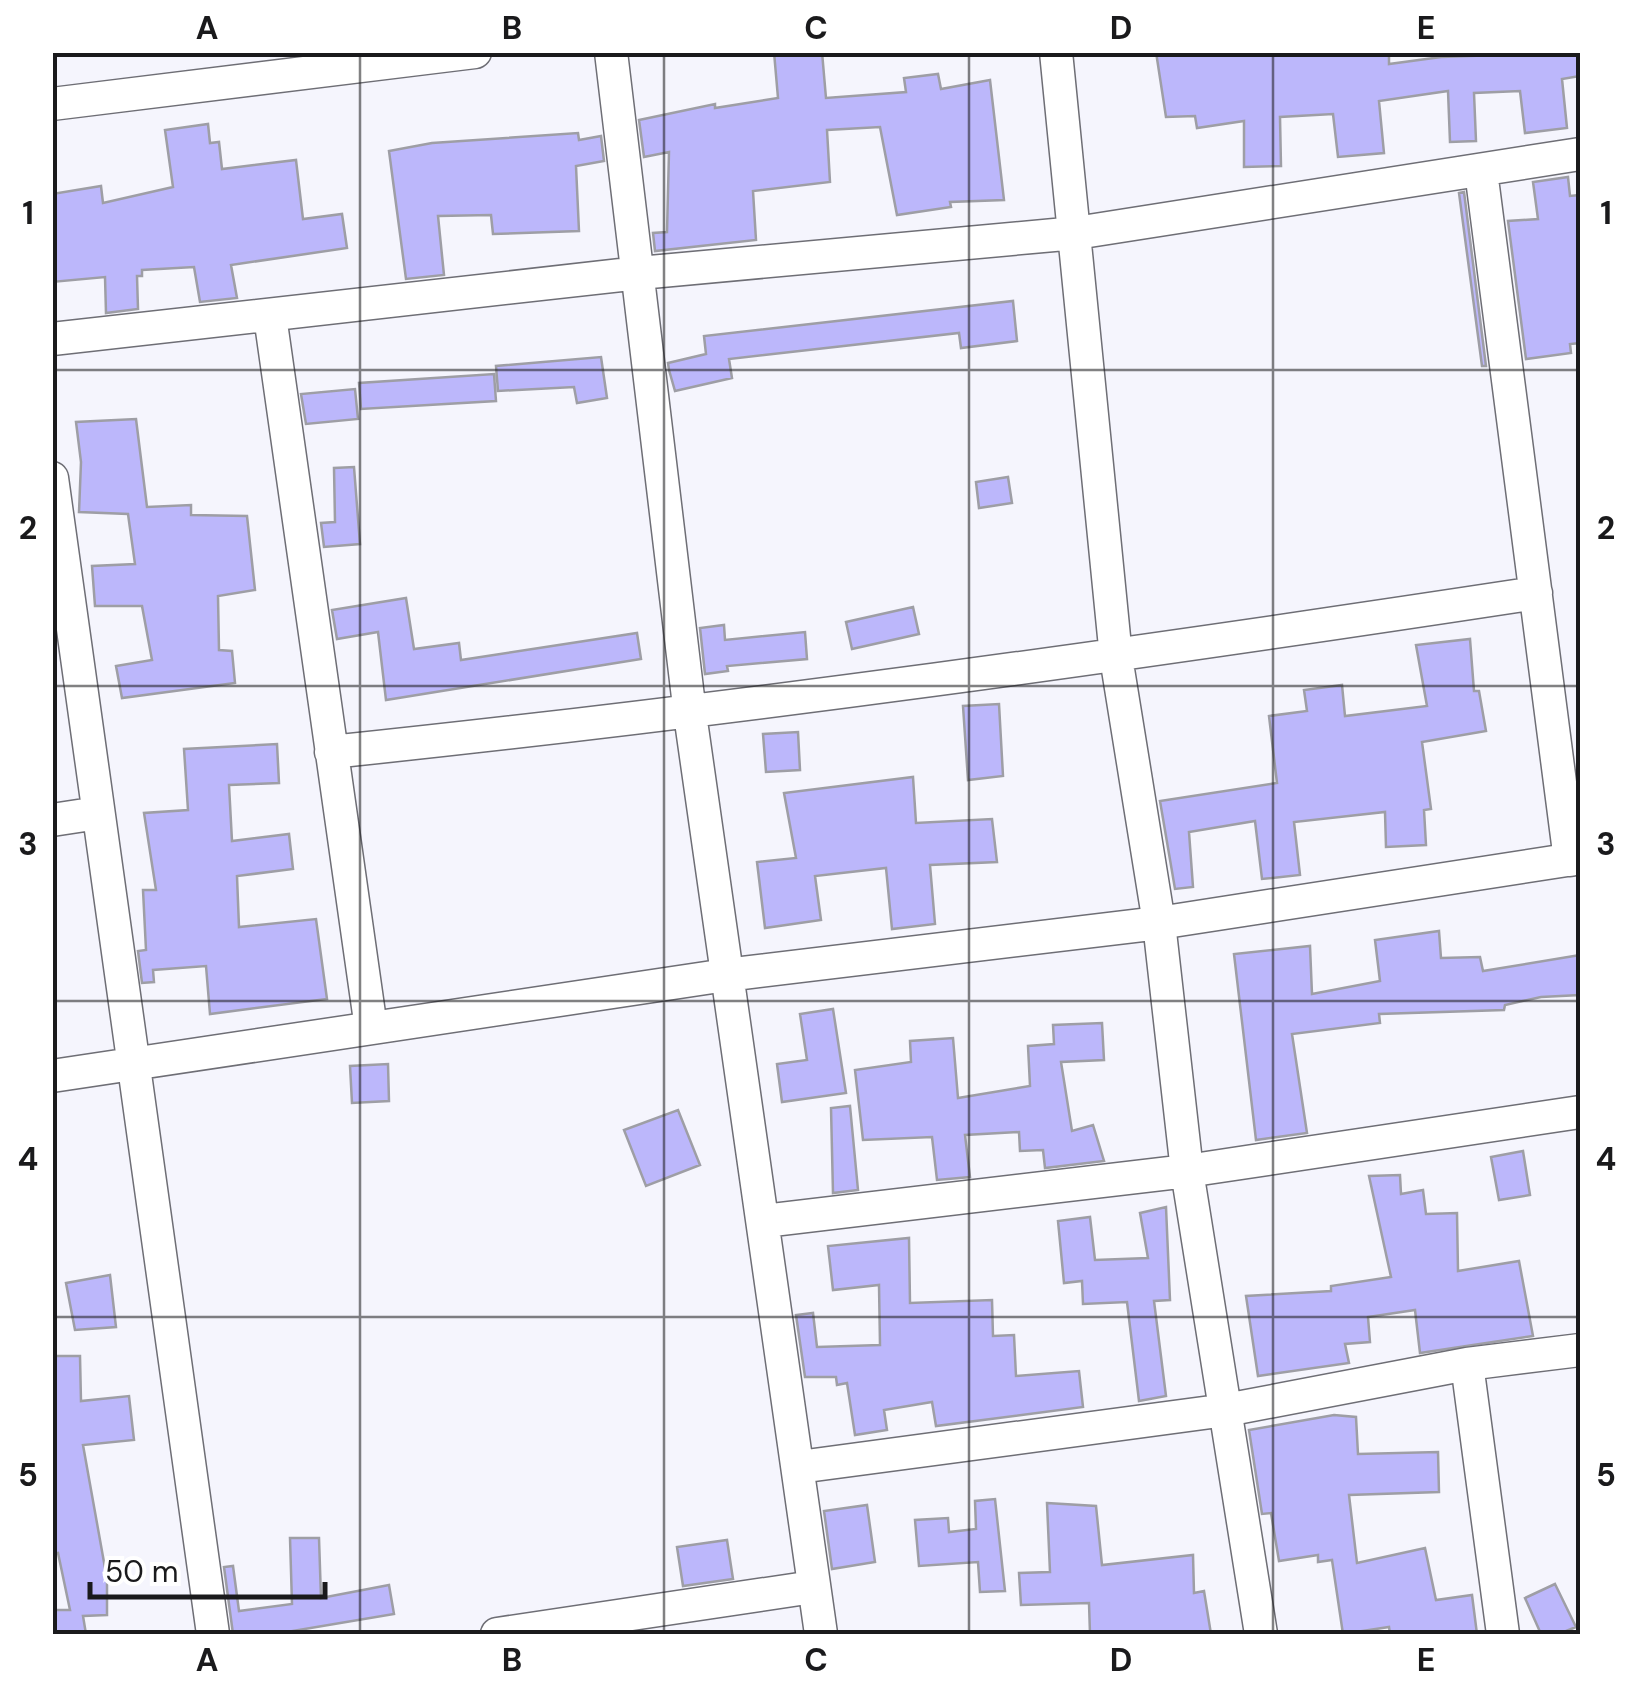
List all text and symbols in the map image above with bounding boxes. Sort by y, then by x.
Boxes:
text: A [196,7,218,49]
text: B [502,7,522,49]
text: C [804,7,828,49]
text: D [1110,7,1132,49]
text: E [1417,7,1435,49]
text: 1 [22,192,34,234]
text: 1 [1600,192,1612,234]
text: 2 [19,507,37,549]
text: 2 [1597,507,1615,549]
text: 3 [18,823,38,865]
text: 3 [1596,823,1616,865]
text: 4 [18,1138,38,1180]
text: 4 [1596,1138,1616,1180]
text: 5 [18,1454,38,1496]
text: 5 [1596,1454,1616,1496]
scale bar [90,1537,325,1599]
text: 50 m [105,1552,179,1591]
text: A [196,1639,218,1681]
text: B [502,1639,522,1681]
text: C [804,1639,828,1681]
text: D [1110,1639,1132,1681]
text: E [1417,1639,1435,1681]

